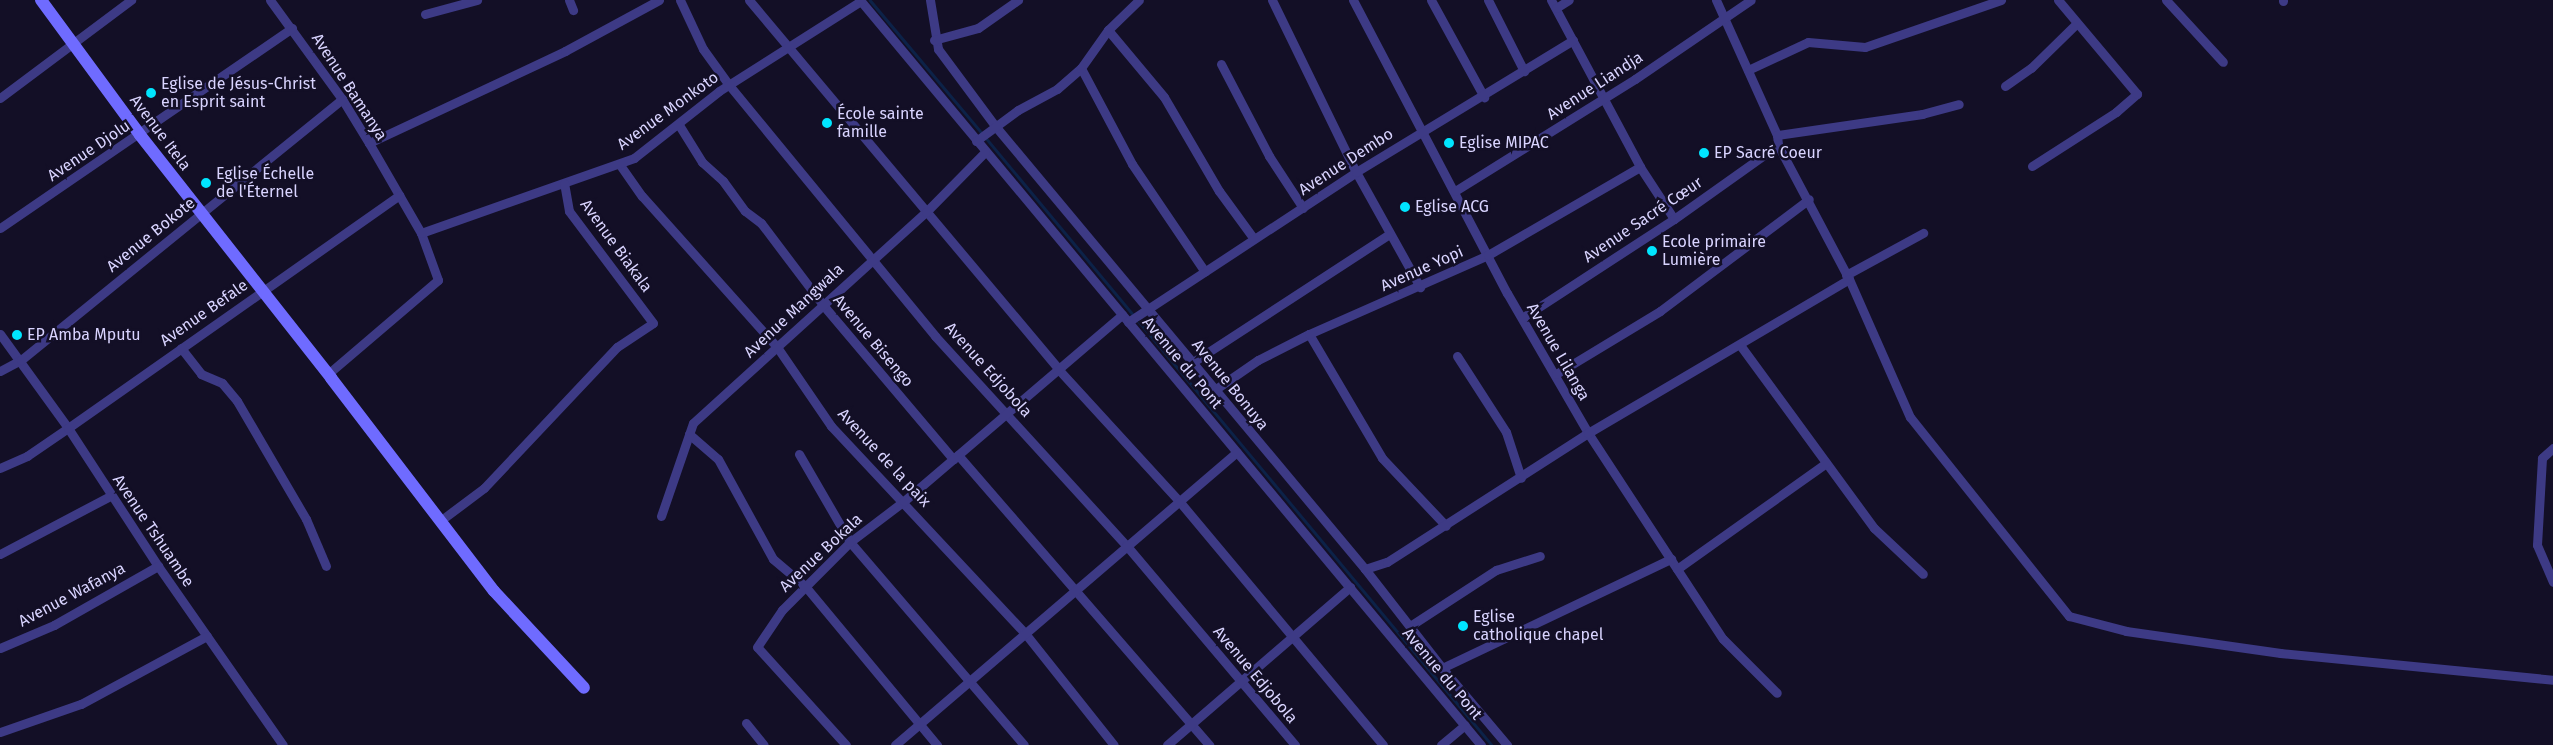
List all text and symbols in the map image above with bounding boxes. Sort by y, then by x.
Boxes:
street label: Avenue Bamanya [307,30,391,144]
street label: Avenue Liandja [1543,48,1647,124]
street label: Avenue Monkoto [613,68,723,154]
place label: Eglise de Jésus-Christ en Esprit saint [161,74,316,112]
marker: Eglise de Jésus-Christ en Esprit saint [145,87,157,99]
street label: Avenue Itela [125,91,195,175]
place label: École sainte famille [837,104,924,142]
street label: Avenue Djolu [44,116,134,186]
marker: École sainte famille [821,117,833,129]
street label: Avenue Dembo [1295,124,1397,200]
place label: Eglise MIPAC [1459,133,1549,153]
marker: Eglise MIPAC [1443,137,1455,149]
place label: EP Sacré Coeur [1714,143,1822,163]
marker: EP Sacré Coeur [1698,147,1710,159]
place label: Eglise Échelle de l'Éternel [216,164,314,202]
street label: Avenue Sacré Cœur [1580,173,1706,267]
marker: Eglise Échelle de l'Éternel [200,177,212,189]
street label: Avenue Bokote [103,194,199,276]
street label: Avenue Biakala [576,196,656,296]
place label: Eglise ACG [1415,197,1489,217]
marker: Eglise ACG [1399,201,1411,213]
place label: Ecole primaire Lumière [1662,232,1766,270]
street label: Avenue Yopi [1378,242,1466,296]
marker: Ecole primaire Lumière [1646,245,1658,257]
street label: Avenue Mangwala [740,260,848,362]
street label: Avenue Befale [156,276,252,350]
street label: Avenue Bisengo [829,291,917,391]
street label: Avenue Lilanga [1522,300,1594,404]
street label: Avenue du Pont [1138,313,1226,413]
street label: Avenue Edjobola [940,319,1036,421]
place label: EP Amba Mputu [27,325,141,345]
marker: EP Amba Mputu [11,329,23,341]
street label: Avenue Bonuya [1187,336,1273,434]
street label: Avenue de la paix [833,405,935,511]
street label: Avenue Tshuambe [108,471,198,591]
street label: Avenue Bokala [776,510,866,596]
street label: Avenue Wafanya [15,559,129,631]
place label: Eglise catholique chapel [1473,607,1603,645]
marker: Eglise catholique chapel [1457,620,1469,632]
street label: Avenue Edjobola [1209,622,1301,728]
street label: Avenue du Pont [1398,624,1486,724]

